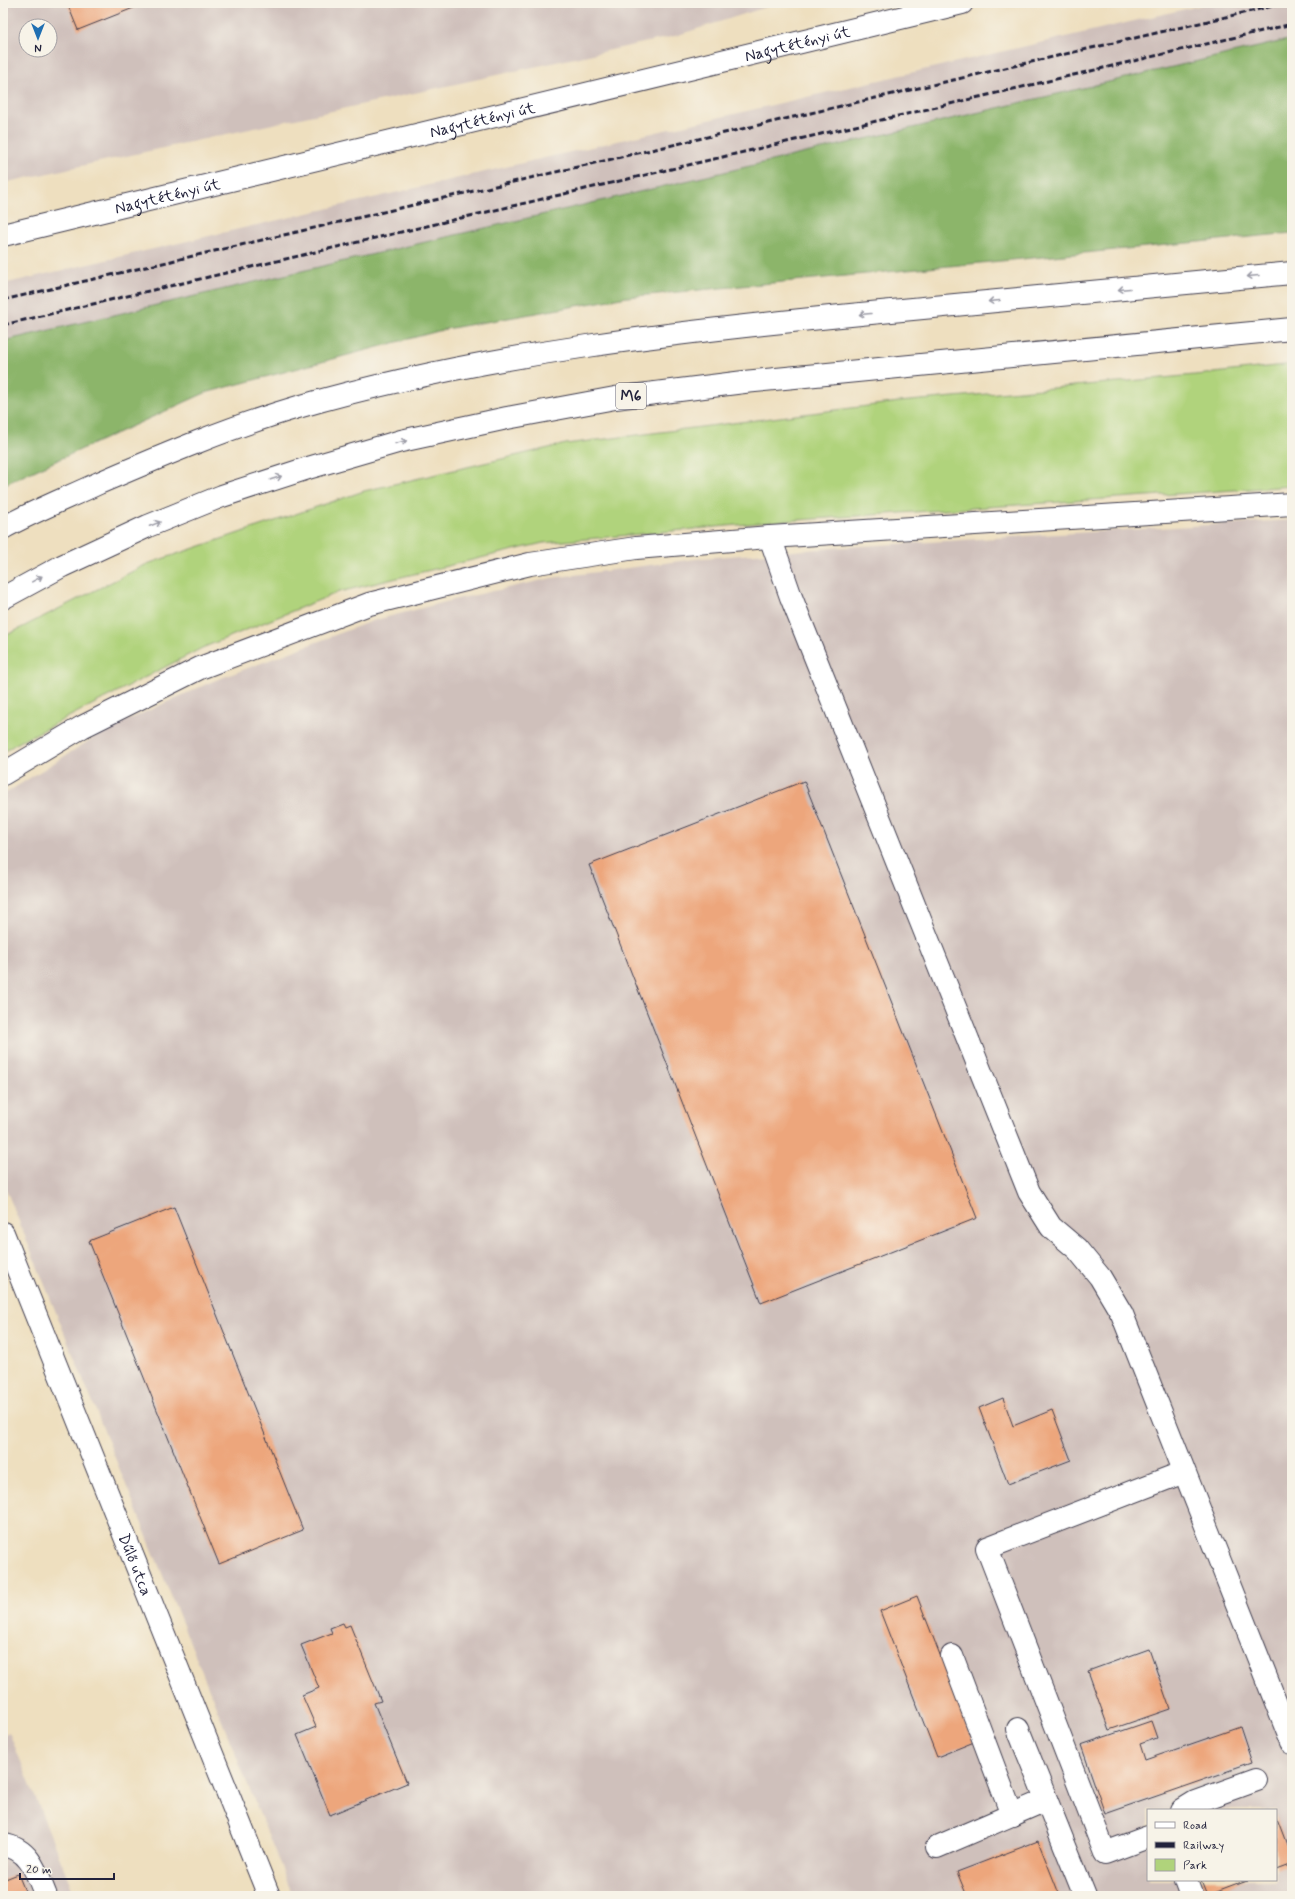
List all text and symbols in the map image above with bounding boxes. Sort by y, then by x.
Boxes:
north arrow [18,18,58,58]
street label: Nagytétényi út [743,21,853,67]
text: N [34,40,42,54]
street label: Nagytétényi út [428,98,538,143]
street label: Nagytétényi út [113,174,223,220]
one-way arrow [1247,273,1260,280]
one-way arrow [1118,285,1131,292]
one-way arrow [988,298,1001,305]
one-way arrow [859,310,872,317]
road number: M6 [616,383,646,409]
one-way arrow [394,437,407,445]
one-way arrow [270,474,282,482]
one-way arrow [148,519,160,527]
one-way arrow [31,575,43,583]
street label: Dűlő utca [113,1531,156,1599]
legend [1147,1809,1277,1881]
text: Road [1183,1818,1207,1834]
text: Railway [1183,1838,1225,1854]
scale bar [20,1855,114,1881]
text: Park [1183,1858,1207,1874]
text: 20 m [26,1862,52,1878]

